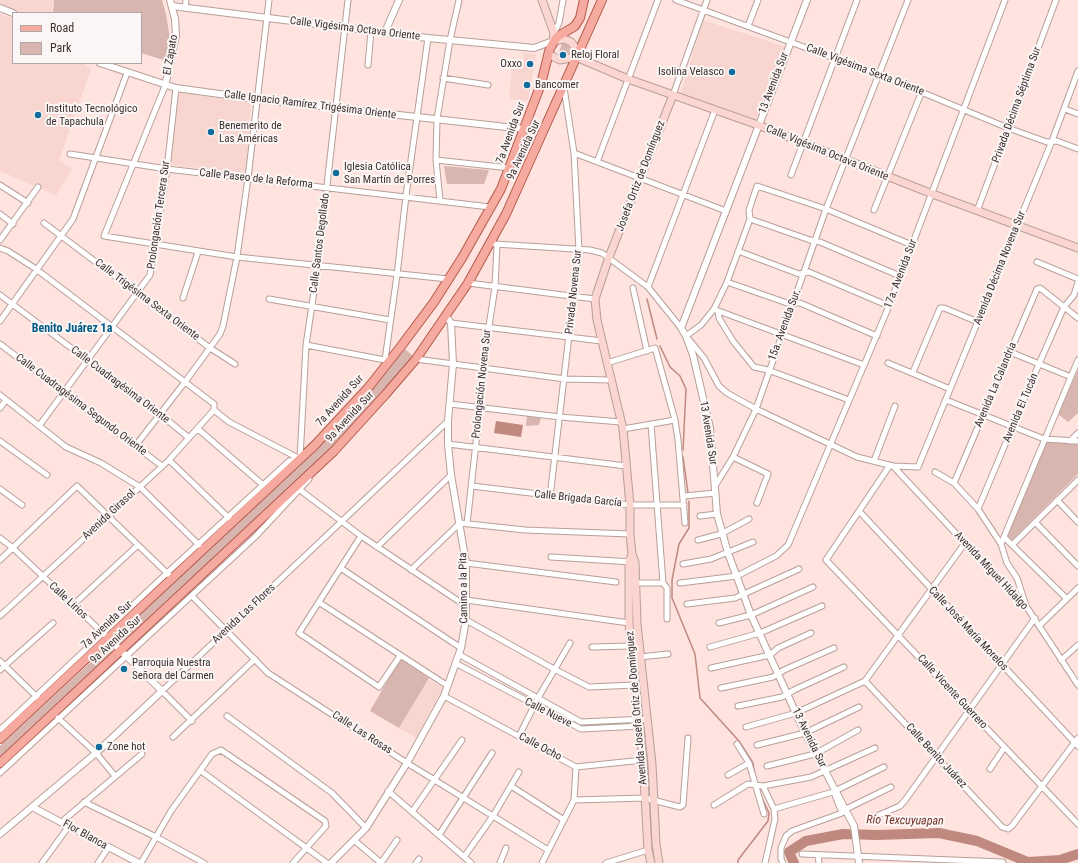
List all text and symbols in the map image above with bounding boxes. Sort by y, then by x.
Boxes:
legend [12,12,142,64]
street label: Calle Vigésima Octava Oriente [289,14,421,44]
text: Road [50,21,74,35]
street label: El Zapato [161,34,181,76]
text: Park [50,41,71,55]
street label: Calle Vigésima Sexta Oriente [804,41,926,99]
street label: Privada Décima Séptima Sur [990,45,1044,165]
place label: Reloj Floral [571,48,619,62]
marker: Reloj Floral [558,50,568,60]
street label: 13 Avenida Sur [756,50,792,116]
place label: Oxxo [500,57,522,71]
marker: Oxxo [525,59,535,69]
place label: Isolina Velasco [658,65,724,79]
marker: Isolina Velasco [727,67,737,77]
place label: Bancomer [535,78,579,92]
marker: Bancomer [522,80,532,90]
street label: Calle Ignacio Ramírez Trigésima Oriente [223,88,397,122]
street label: 7a Avenida Sur [494,100,528,166]
place label: Instituto Tecnológico de Tapachula [46,102,138,128]
marker: Instituto Tecnológico de Tapachula [33,110,43,120]
street label: 9a Avenida Sur [504,118,544,182]
place label: Benemerito de Las Américas [219,119,282,145]
street label: Josefa Ortiz de Domínguez [614,119,668,233]
street label: Calle Vigésima Octava Oriente [764,122,890,184]
marker: Benemerito de Las Américas [206,127,216,137]
street label: Prolongación Tercera Sur [145,160,173,270]
place label: Iglesia Católica San Martín de Porres [344,160,435,186]
street label: Calle Paseo de la Reforma [199,166,313,192]
marker: Iglesia Católica San Martín de Porres [331,168,341,178]
street label: Calle Santos Degollado [307,192,333,294]
street label: Avenida Décima Novena Sur [971,209,1029,327]
street label: 17a. Avenida Sur [882,238,920,310]
street label: Privada Novena Sur [563,249,585,335]
street label: Calle Trigésima Sexta Oriente [92,256,202,344]
street label: 15a. Avenida Sur. [766,287,804,363]
district label: Benito Juárez 1a [32,322,112,336]
street label: Prolongación Novena Sur [470,329,494,439]
street label: Avenida La Calandria [972,340,1020,430]
street label: Calle Cuadragésima Oriente [68,343,172,427]
street label: Calle Cuadragésima Segundo Oriente [13,351,149,459]
street label: Avenida El Tucán [1001,372,1041,444]
street label: 7a Avenida Sur [313,373,367,429]
street label: 9a Avenida Sur [323,389,377,445]
street label: 13 Avenida Sur [696,400,720,466]
street label: Avenida Girasol [80,487,138,543]
street label: Calle Brigada García [534,488,622,510]
street label: Avenida Miguel Hidalgo [951,529,1031,613]
street label: Camino a la Pita [457,552,471,624]
street label: Calle Lirios [46,580,90,622]
street label: Avenida Las Flores [210,581,278,647]
street label: Calle José María Morelos [926,584,1010,674]
street label: 7a Avenida Sur [79,598,135,652]
street label: 9a Avenida Sur [88,613,144,667]
street label: Avenida Josefa Ortiz de Domínguez [624,630,650,786]
street label: Calle Vicente Guerrero [914,652,990,732]
place label: Parroquia Nuestra Señora del Carmen [132,656,214,682]
marker: Parroquia Nuestra Señora del Carmen [119,664,129,674]
street label: Calle Nueve [522,695,574,731]
street label: 13 Avenida Sur [789,706,829,770]
street label: Calle Las Rosas [329,709,395,757]
street label: Calle Benito Juárez [903,721,969,791]
street label: Calle Ocho [516,730,564,764]
place label: Zone hot [107,740,145,754]
marker: Zone hot [94,742,104,752]
water label: Río Texcuyuapan [866,813,944,829]
street label: Flor Blanca [61,817,109,853]

